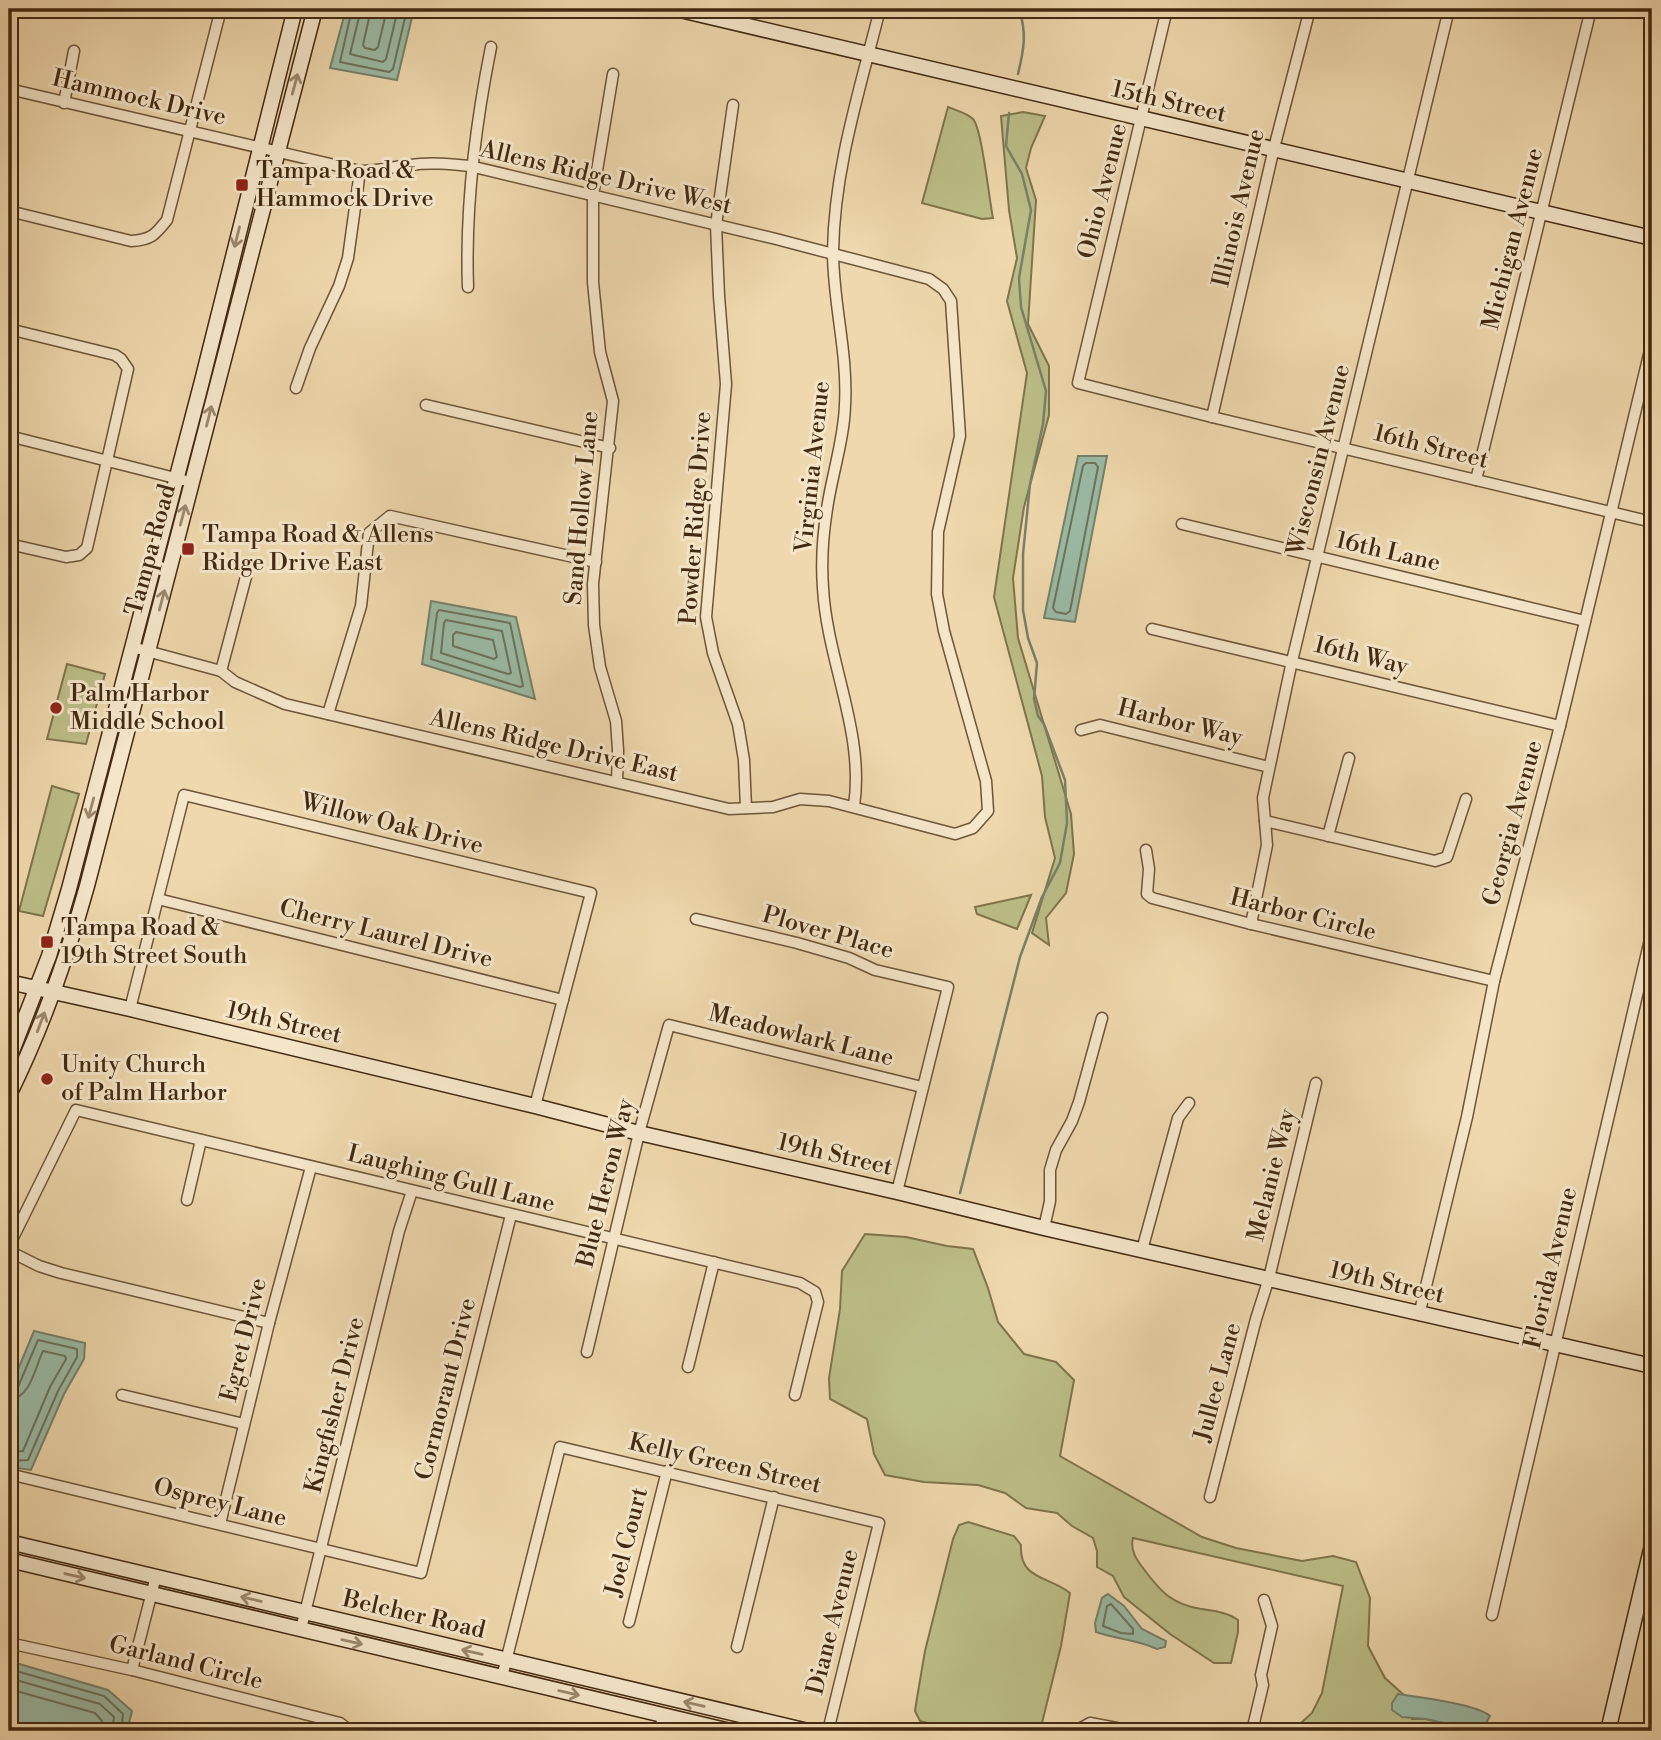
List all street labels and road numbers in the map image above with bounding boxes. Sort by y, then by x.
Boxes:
street label: Hammock Drive [49,63,229,133]
street label: 15th Street [1109,74,1230,130]
street label: Ohio Avenue [1072,120,1134,262]
street label: Illinois Avenue [1206,126,1272,290]
street label: Allens Ridge Drive West [476,134,735,222]
street label: Michigan Avenue [1476,145,1550,333]
street label: Wisconsin Avenue [1280,361,1357,560]
street label: Virginia Avenue [789,380,837,555]
street label: Sand Hollow Lane [559,410,605,606]
street label: Powder Ridge Drive [674,410,718,626]
street label: 16th Street [1370,418,1492,476]
street label: Tampa Road [119,480,183,619]
street label: 16th Lane [1333,525,1443,579]
street label: 16th Way [1311,630,1411,682]
street label: Harbor Way [1114,693,1246,753]
street label: Allens Ridge Drive East [426,703,682,789]
street label: Georgia Avenue [1477,737,1549,909]
street label: Willow Oak Drive [297,787,486,861]
street label: Harbor Circle [1227,882,1379,948]
street label: Cherry Laurel Drive [276,893,496,975]
street label: Plover Place [759,900,897,966]
street label: 19th Street [224,995,345,1051]
street label: Meadowlark Lane [705,998,897,1074]
street label: Blue Heron Way [570,1095,642,1271]
street label: Melanie Way [1241,1105,1303,1244]
street label: 19th Street [775,1127,896,1183]
street label: Laughing Gull Lane [344,1139,558,1219]
street label: Florida Avenue [1518,1184,1584,1352]
street label: 19th Street [1327,1255,1448,1311]
street label: Egret Drive [214,1275,274,1405]
street label: Cormorant Drive [409,1295,483,1483]
street label: Kingfisher Drive [299,1314,371,1496]
street label: Jullee Lane [1187,1319,1248,1446]
street label: Kelly Green Street [626,1427,825,1501]
street label: Osprey Lane [150,1472,290,1534]
street label: Joel Court [599,1484,655,1601]
street label: Diane Avenue [800,1546,866,1698]
street label: Belcher Road [339,1584,489,1646]
street label: Garland Circle [106,1629,266,1697]

